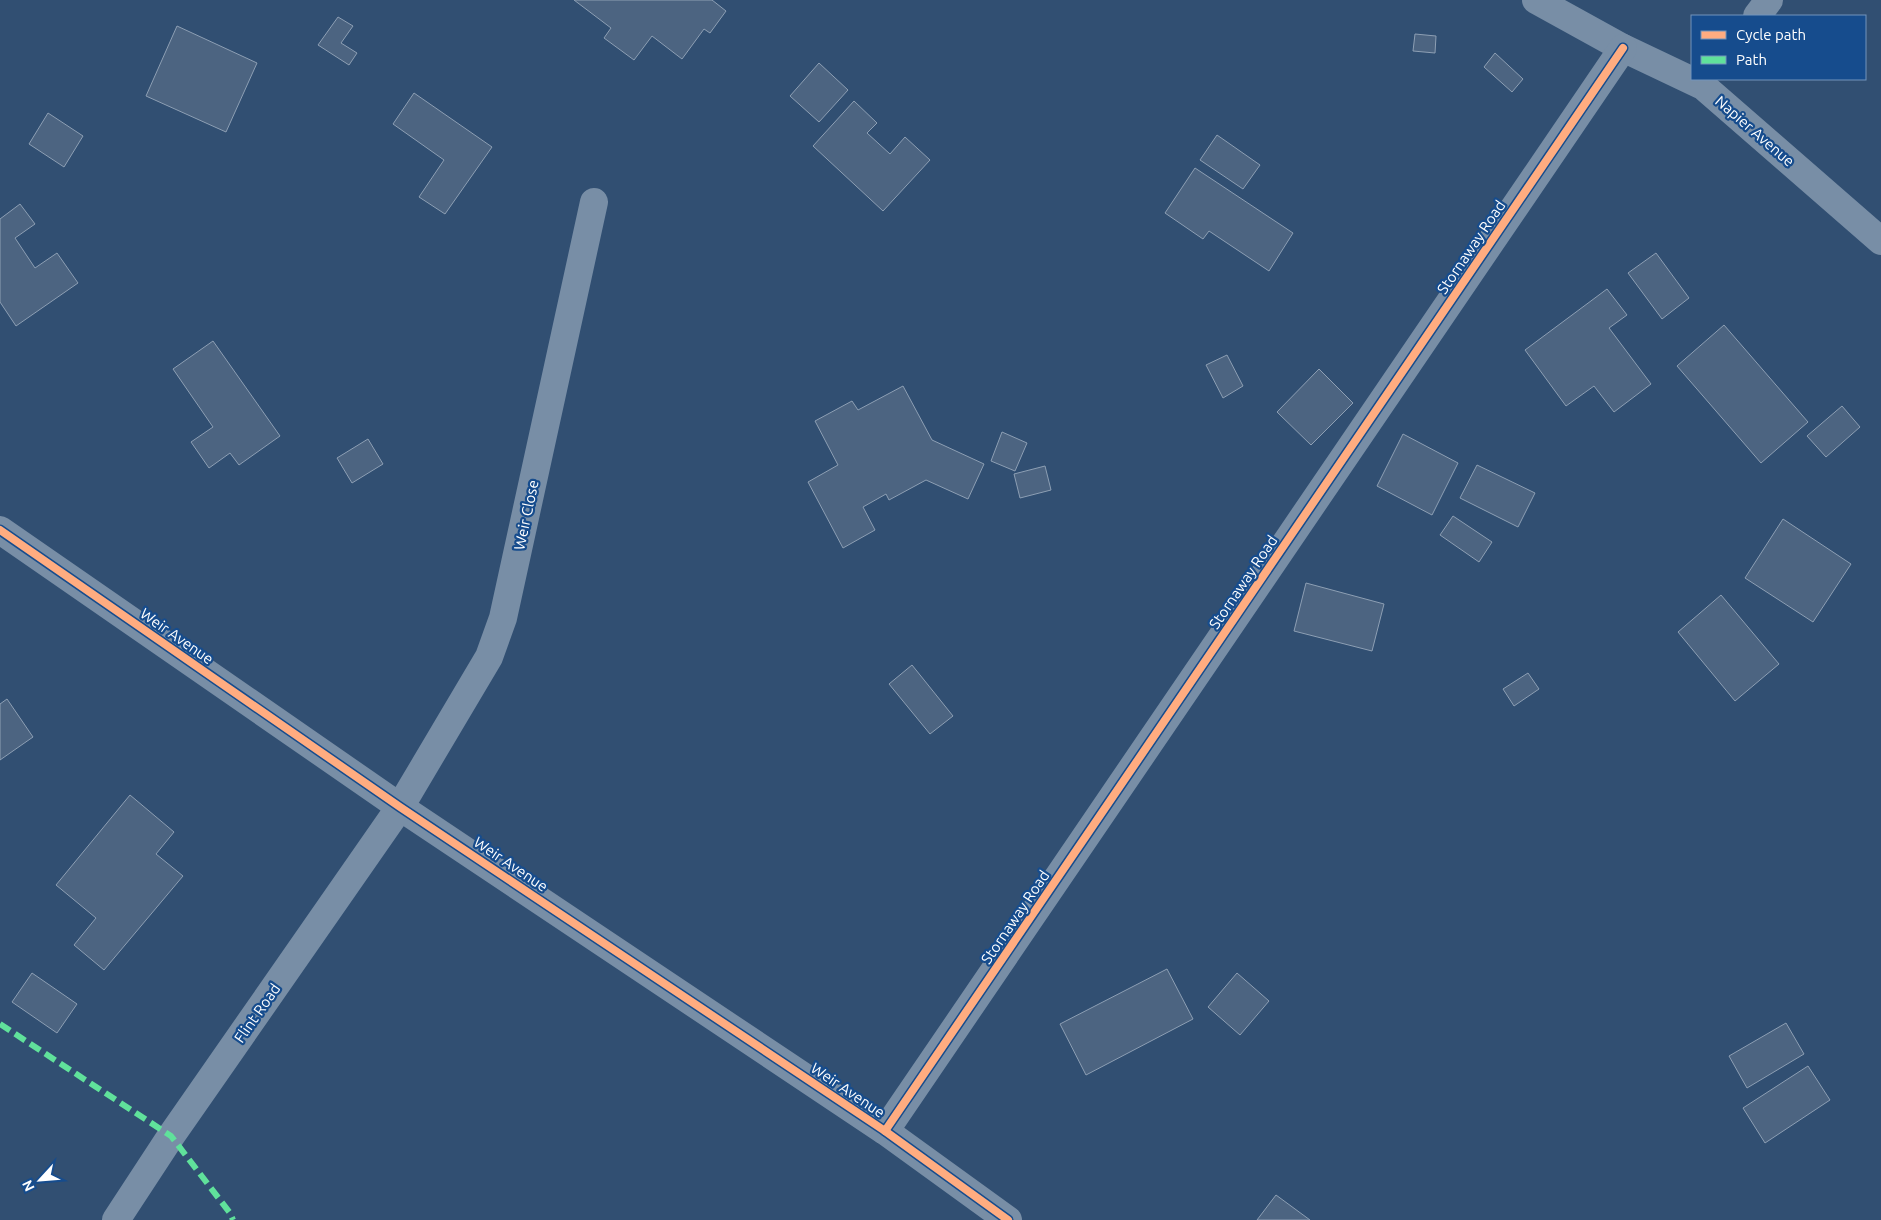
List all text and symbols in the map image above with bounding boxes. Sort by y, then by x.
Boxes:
legend [1691,15,1866,80]
text: Cycle path [1736,26,1806,43]
text: Path [1736,51,1767,68]
street label: Napier Avenue [1712,92,1798,170]
street label: Stornaway Road [1433,197,1509,297]
street label: Weir Close [510,478,542,552]
street label: Stornaway Road [1205,532,1281,632]
street label: Weir Avenue [137,605,217,667]
street label: Weir Avenue [471,833,551,895]
street label: Stornaway Road [977,867,1053,967]
street label: Flint Road [231,980,283,1046]
street label: Weir Avenue [808,1059,888,1121]
north arrow [15,1155,65,1205]
text: N [19,1177,38,1194]

